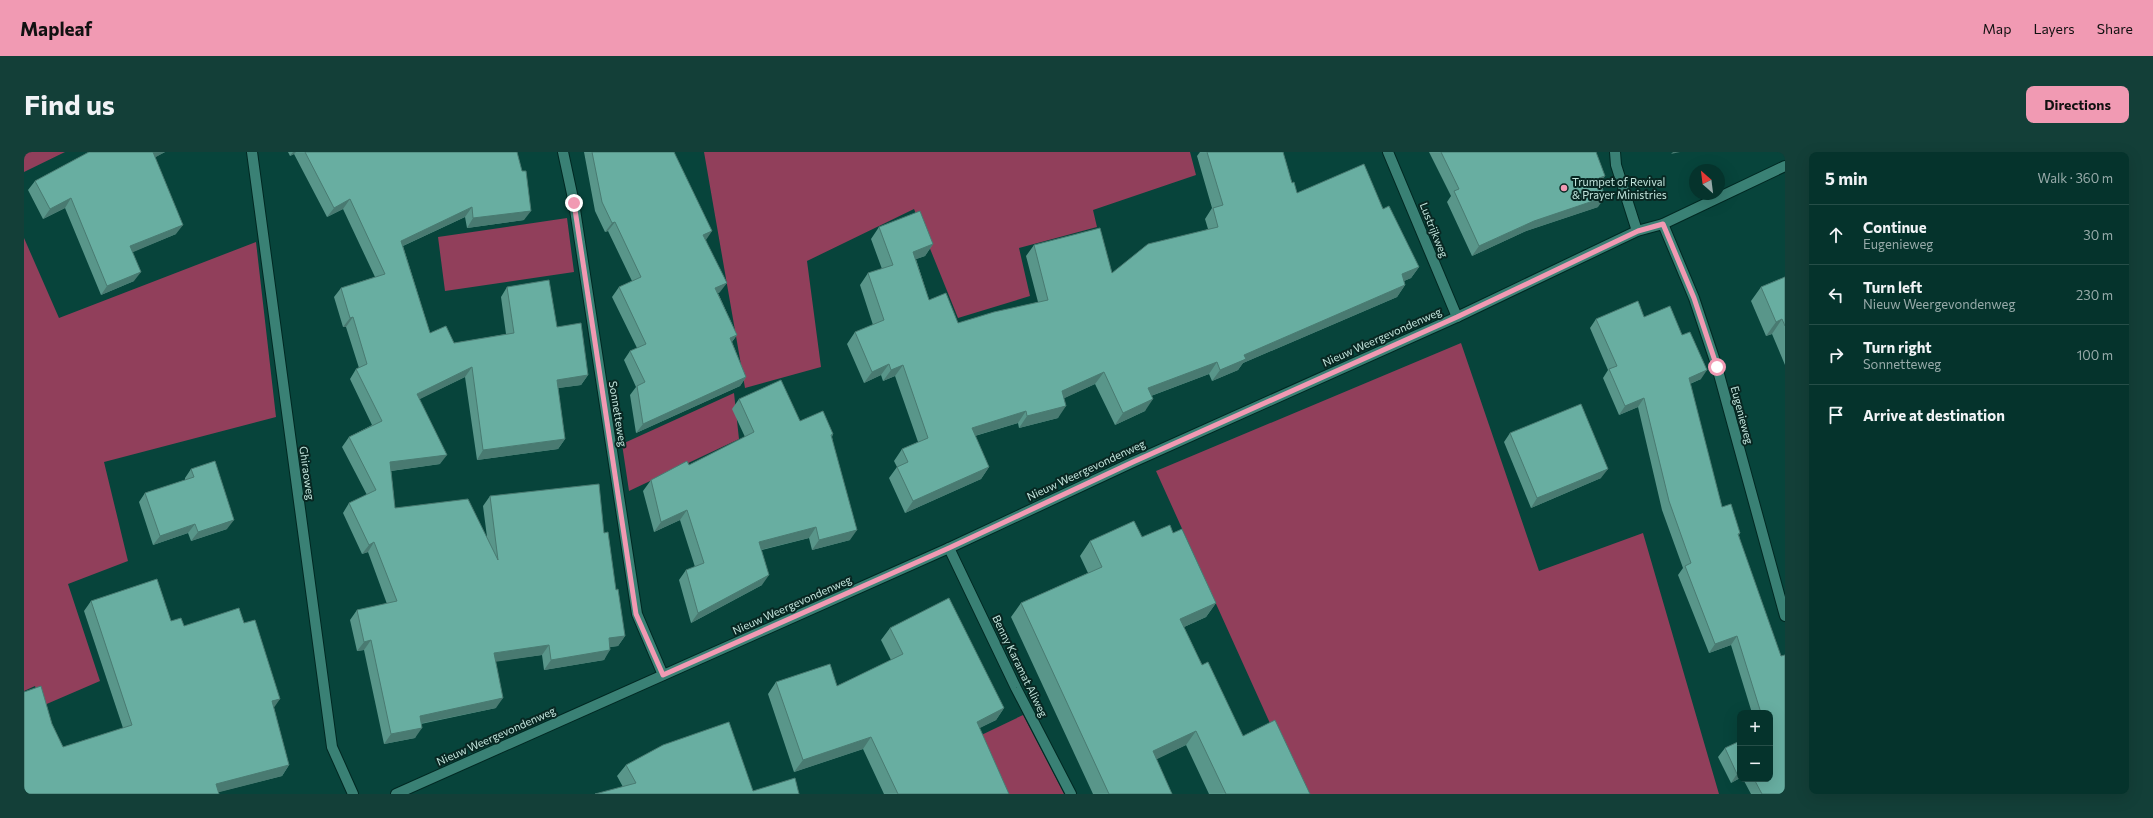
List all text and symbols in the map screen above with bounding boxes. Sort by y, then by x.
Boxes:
text: Mapleaf [20,17,92,40]
text: Map [1983,20,2011,37]
text: Layers [2033,20,2075,37]
text: Share [2097,20,2133,37]
button: Directions [2026,86,2129,123]
text: Find us [24,87,115,121]
north arrow [1689,164,1725,200]
text: 5 min [1825,168,1868,189]
text: Walk · 360 m [2038,170,2113,186]
place label: Trumpet of Revival & Prayer Ministries [1572,175,1667,201]
marker: Trumpet of Revival & Prayer Ministries [1559,183,1569,193]
route end [565,194,583,212]
street label: Lustrijkweg [1418,200,1451,259]
text: Continue [1863,218,1927,236]
icon: ahead [1825,224,1847,246]
text: 30 m [2083,227,2113,243]
text: Eugenieweg [1863,236,1933,252]
text: Turn left [1863,278,1922,296]
icon: left [1825,284,1847,306]
text: 230 m [2076,287,2113,303]
text: Nieuw Weergevondenweg [1863,296,2015,312]
street label: Nieuw Weergevondenweg [1320,304,1443,369]
text: Turn right [1863,338,1932,356]
icon: right [1825,344,1847,366]
text: 100 m [2077,347,2113,363]
text: Sonnetteweg [1863,356,1941,372]
route start [1708,358,1726,376]
street label: Sonnetteweg [607,380,630,448]
street label: Eugenieweg [1729,384,1756,445]
icon: arrive [1825,404,1847,426]
text: Arrive at destination [1863,406,2005,424]
street label: Nieuw Weergevondenweg [1025,436,1147,503]
street label: Ghiraoweg [297,445,318,501]
street label: Nieuw Weergevondenweg [730,572,853,637]
street label: Benny Karamat Aliweg [990,613,1051,719]
street label: Nieuw Weergevondenweg [434,703,557,768]
map controls [1737,710,1773,782]
button: + [1737,710,1773,746]
button: − [1737,746,1773,782]

